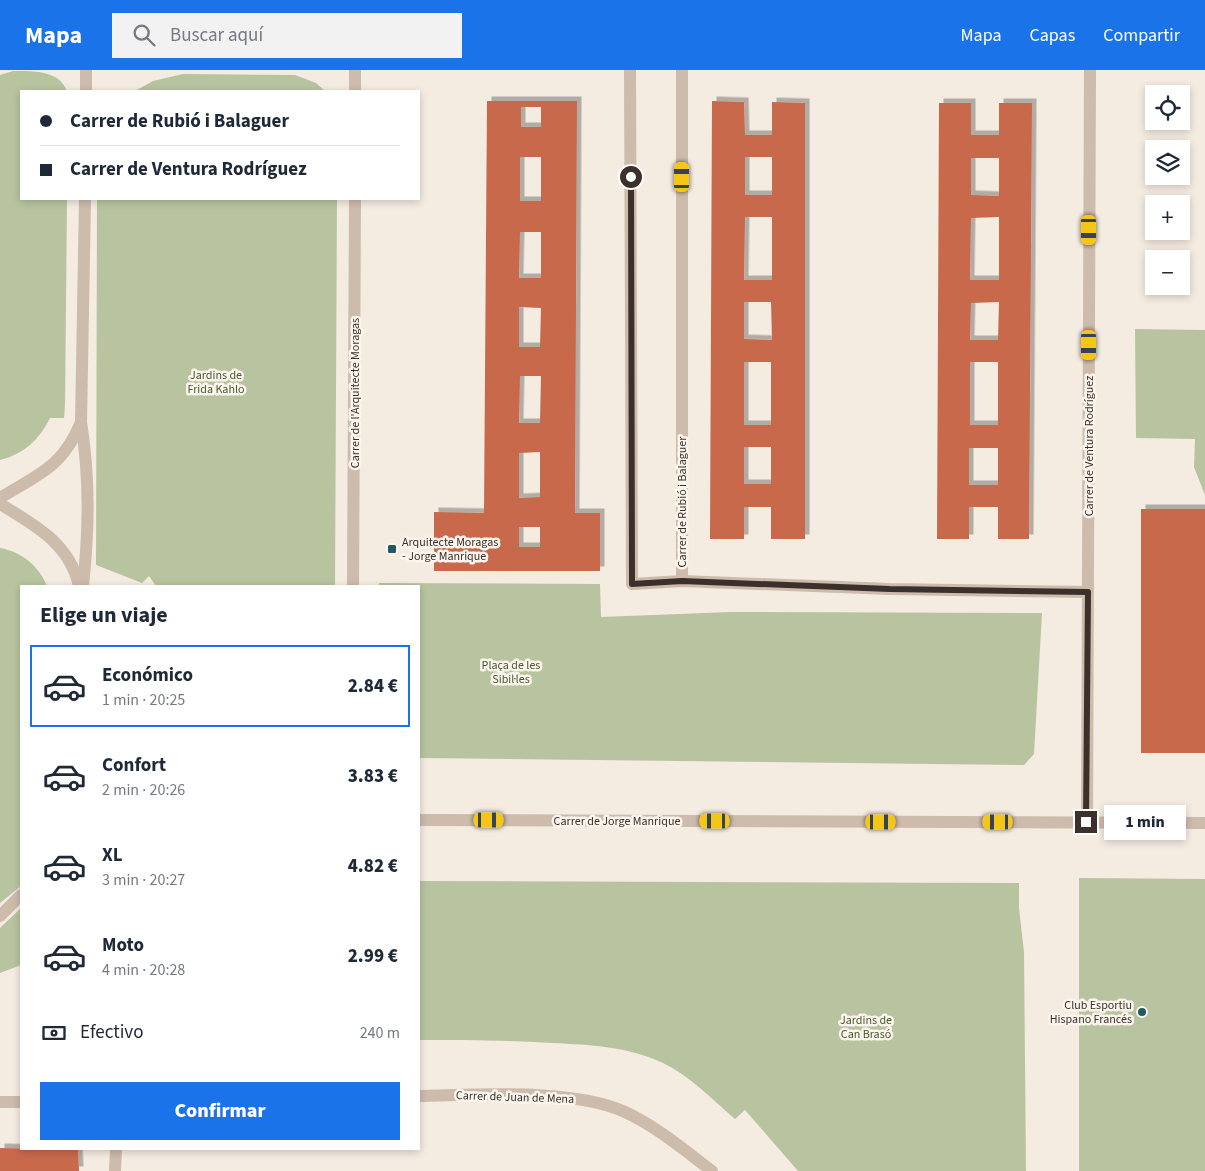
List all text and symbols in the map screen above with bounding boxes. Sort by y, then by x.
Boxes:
search box [112,13,462,58]
text: Mapa [25,18,82,53]
icon: search [130,21,158,49]
text: Buscar aquí [170,22,263,49]
text: Mapa [961,23,1002,48]
text: Capas [1030,23,1075,48]
text: Compartir [1103,23,1180,48]
map controls [1145,85,1190,295]
button: locate [1145,85,1190,130]
text: Carrer de Rubió i Balaguer [70,108,289,135]
button: layers [1145,140,1190,185]
text: Carrer de Ventura Rodríguez [70,156,307,183]
car [674,162,689,192]
route start [620,166,642,188]
button: + [1145,195,1190,240]
car [1081,215,1096,245]
button: − [1145,250,1190,295]
street label: Carrer de l'Arquitecte Moragas [347,318,364,468]
car [1081,330,1096,360]
park label: Jardins de Frida Kahlo [187,367,245,398]
street label: Carrer de Ventura Rodríguez [1081,376,1098,516]
street label: Carrer de Rubió i Balaguer [674,436,691,567]
place label: Arquitecte Moragas - Jorge Manrique [402,534,498,565]
marker: Arquitecte Moragas - Jorge Manrique [386,543,398,555]
text: Elige un viaje [40,599,168,631]
park label: Plaça de les Sibil·les [482,657,540,688]
text: Económico [102,662,193,689]
icon: car [42,664,87,709]
text: 2.84 € [348,673,398,700]
text: 1 min · 20:25 [102,689,185,711]
text: Confort [102,752,166,779]
icon: car [42,754,87,799]
text: 3.83 € [348,763,398,790]
text: 2 min · 20:26 [102,779,185,801]
callout: 1 min [1104,804,1186,840]
route end [1075,811,1097,833]
text: 1 min [1125,811,1165,833]
car [474,813,504,828]
street label: Carrer de Jorge Manrique [554,813,680,830]
car [700,814,730,829]
car [866,815,896,830]
car [983,815,1013,830]
text: XL [102,842,123,869]
icon: car [42,844,87,889]
text: 4.82 € [348,853,398,880]
text: 3 min · 20:27 [102,869,185,891]
text: Moto [102,932,144,959]
icon: car [42,934,87,979]
text: 2.99 € [348,943,398,970]
text: 4 min · 20:28 [102,959,185,981]
place label: Club Esportiu Hispano Francés [1050,997,1132,1028]
marker: Club Esportiu Hispano Francés [1136,1006,1148,1018]
park label: Jardins de Can Brasó [840,1012,892,1043]
icon: cash [40,1019,68,1047]
text: Efectivo [80,1019,143,1046]
text: 240 m [360,1022,400,1044]
button: Confirmar [40,1082,400,1140]
street label: Carrer de Juan de Mena [456,1087,574,1108]

